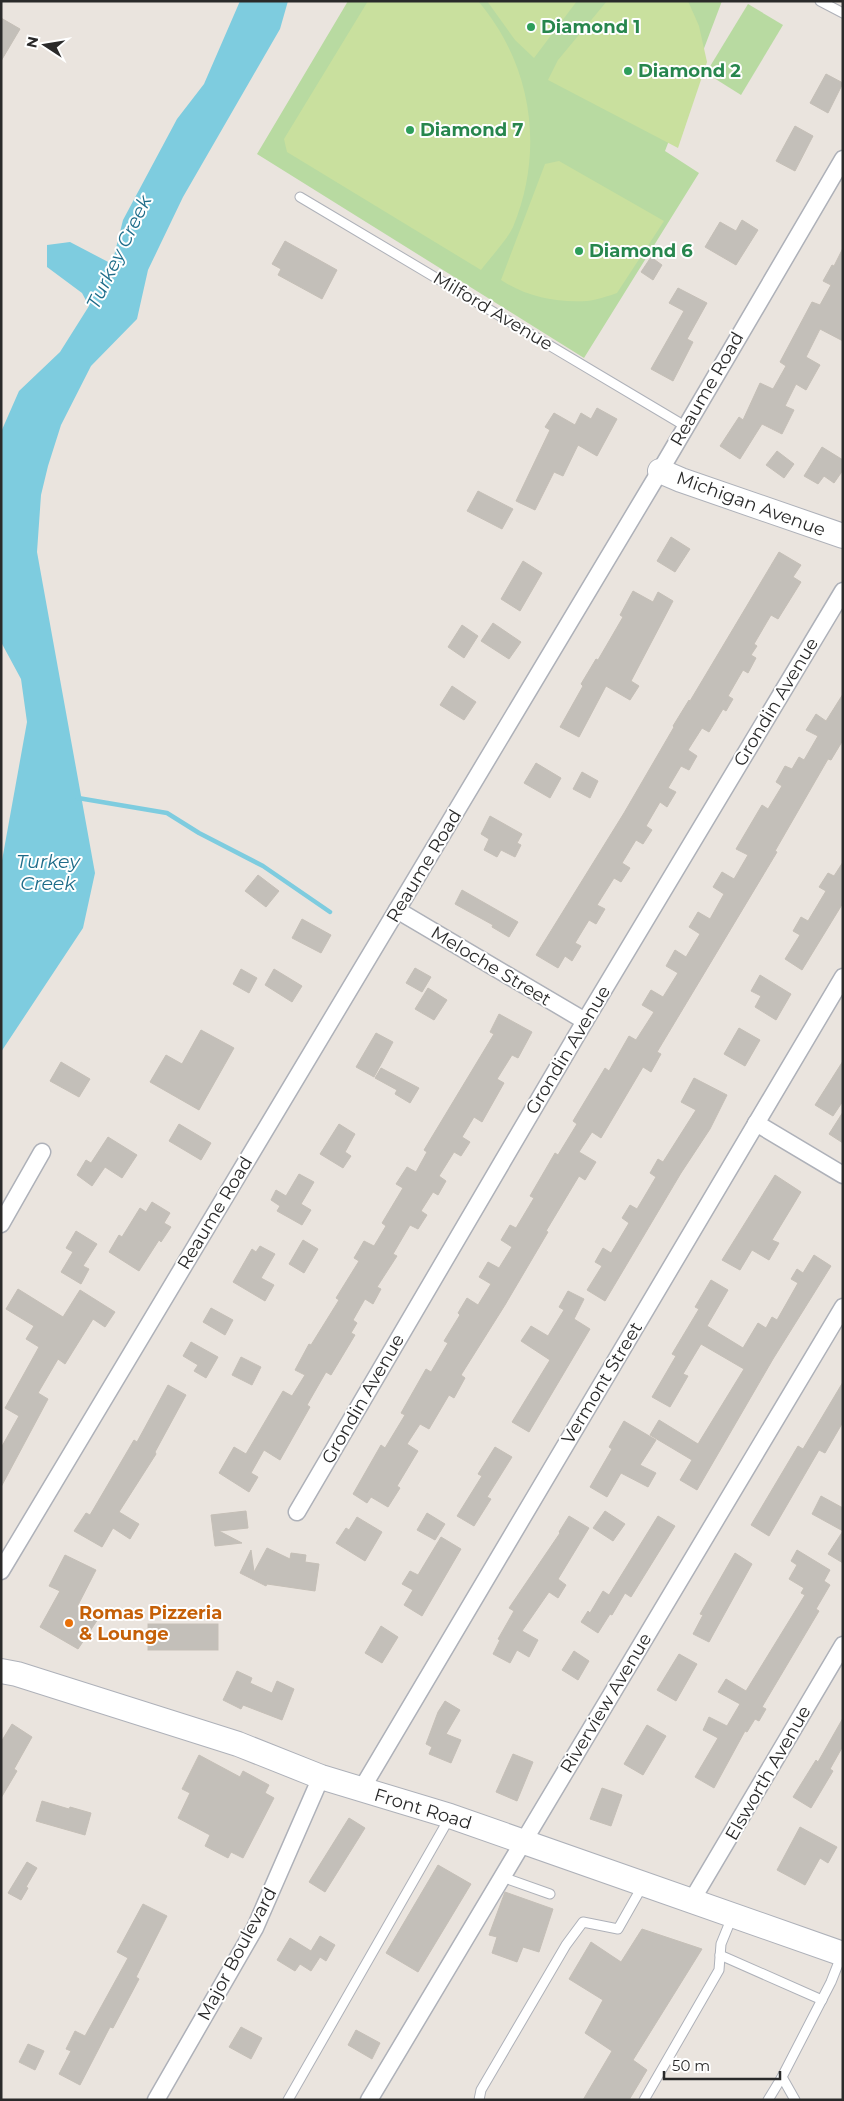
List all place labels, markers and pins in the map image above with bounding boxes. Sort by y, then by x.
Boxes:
place label: Diamond 1 [541,16,640,38]
marker: Diamond 1 [525,21,537,33]
place label: Diamond 2 [638,60,741,82]
marker: Diamond 2 [622,65,634,77]
place label: Diamond 7 [420,119,523,141]
marker: Diamond 7 [404,124,416,136]
place label: Diamond 6 [589,240,693,262]
marker: Diamond 6 [573,245,585,257]
place label: Romas Pizzeria & Lounge [79,1602,222,1645]
marker: Romas Pizzeria & Lounge [63,1617,75,1629]

